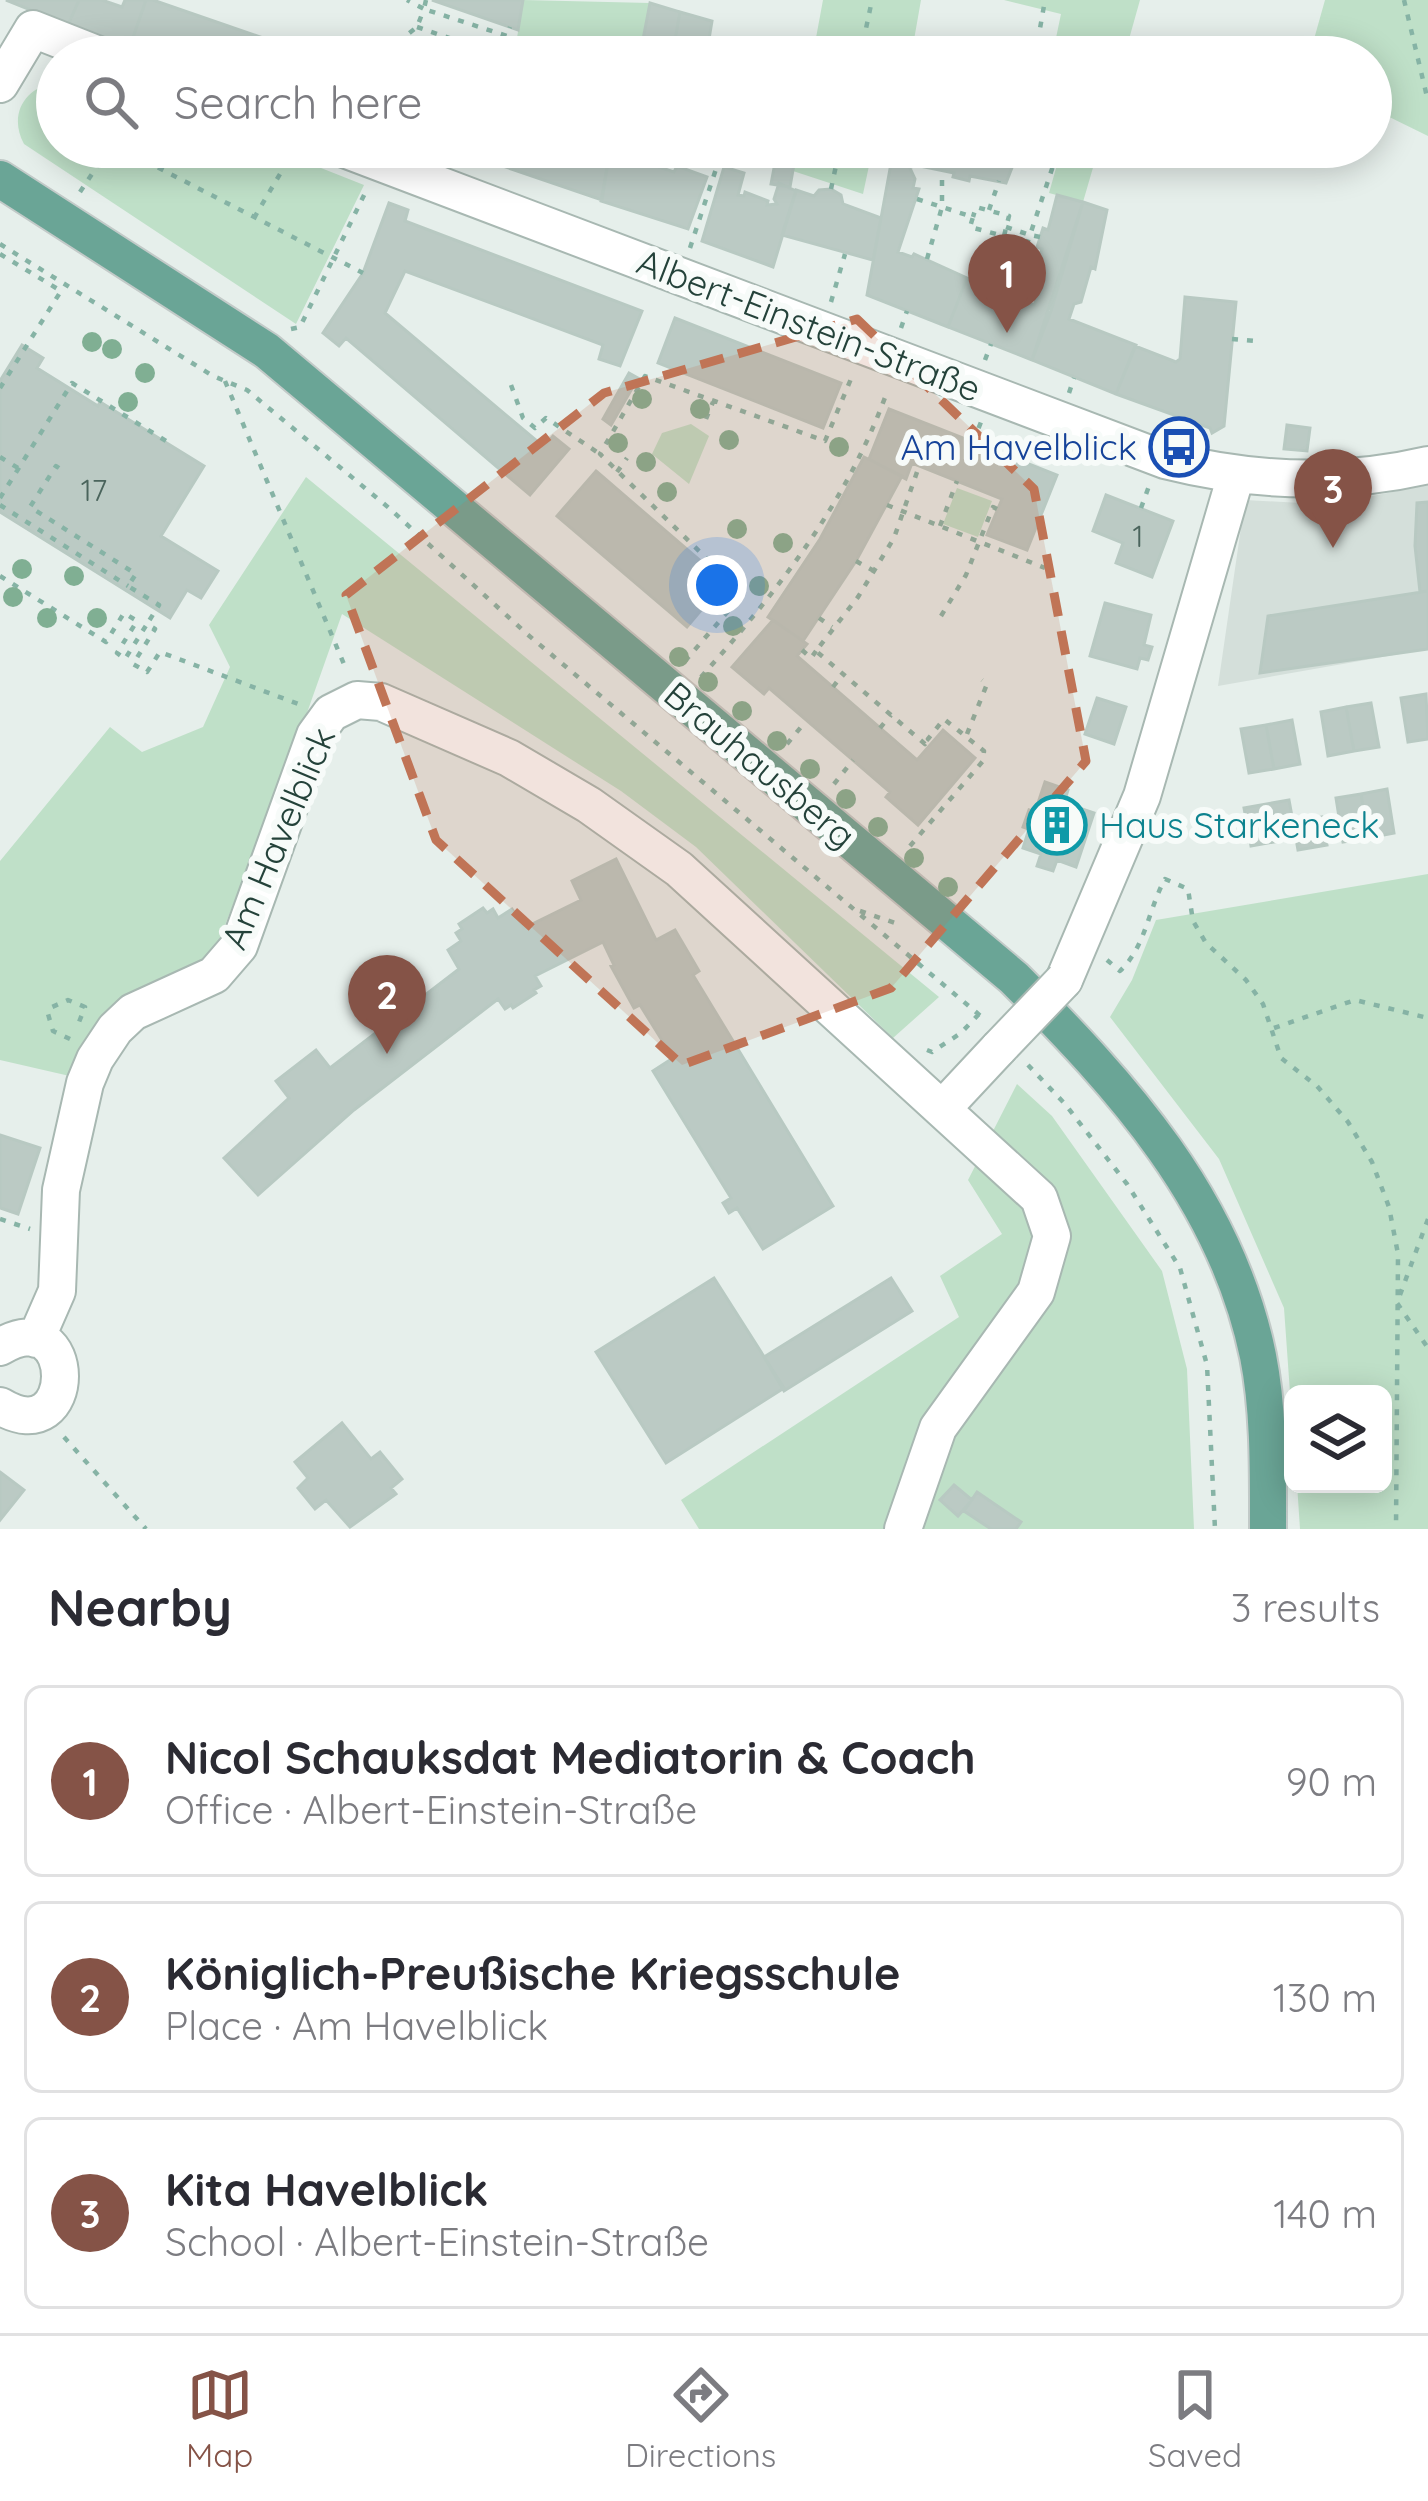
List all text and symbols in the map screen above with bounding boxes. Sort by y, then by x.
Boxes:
search box [36,36,1392,168]
icon: search [78,69,144,135]
text: Search here [174,74,422,130]
pin: 1 [968,234,1046,333]
street label: Albert-Einstein-Straße [631,238,987,411]
bus stop icon: Am Havelblick [1148,416,1210,478]
place label: Am Havelblick [901,424,1137,469]
pin: 3 [1294,449,1372,548]
house number: 17 [81,471,107,509]
house number: 1 [1132,517,1144,555]
your location [687,555,747,615]
street label: Brauhausberg [655,672,865,858]
street label: Am Havelblick [211,720,344,955]
building icon: Haus Starkeneck [1026,794,1088,856]
place label: Haus Starkeneck [1099,802,1380,847]
pin: 2 [348,955,426,1054]
map controls [1284,1385,1392,1493]
button: layers [1284,1385,1392,1493]
text: Nearby [48,1575,232,1639]
text: 3 results [1231,1583,1380,1632]
text: Nicol Schauksdat Mediatorin & Coach [165,1729,976,1785]
text: 1 [82,1757,98,1806]
text: 90 m [1286,1757,1377,1806]
text: Office · Albert-Einstein-Straße [165,1785,697,1834]
text: Königlich-Preußische Kriegsschule [165,1945,901,2001]
text: 2 [79,1973,101,2022]
text: 130 m [1273,1973,1377,2022]
text: Place · Am Havelblick [165,2001,548,2050]
text: Kita Havelblick [165,2161,488,2217]
text: 3 [80,2189,100,2238]
text: 140 m [1273,2189,1377,2238]
text: School · Albert-Einstein-Straße [165,2217,709,2266]
tab: Map [186,2362,253,2475]
tab: Directions [625,2362,776,2475]
tab: Saved [1148,2362,1242,2475]

